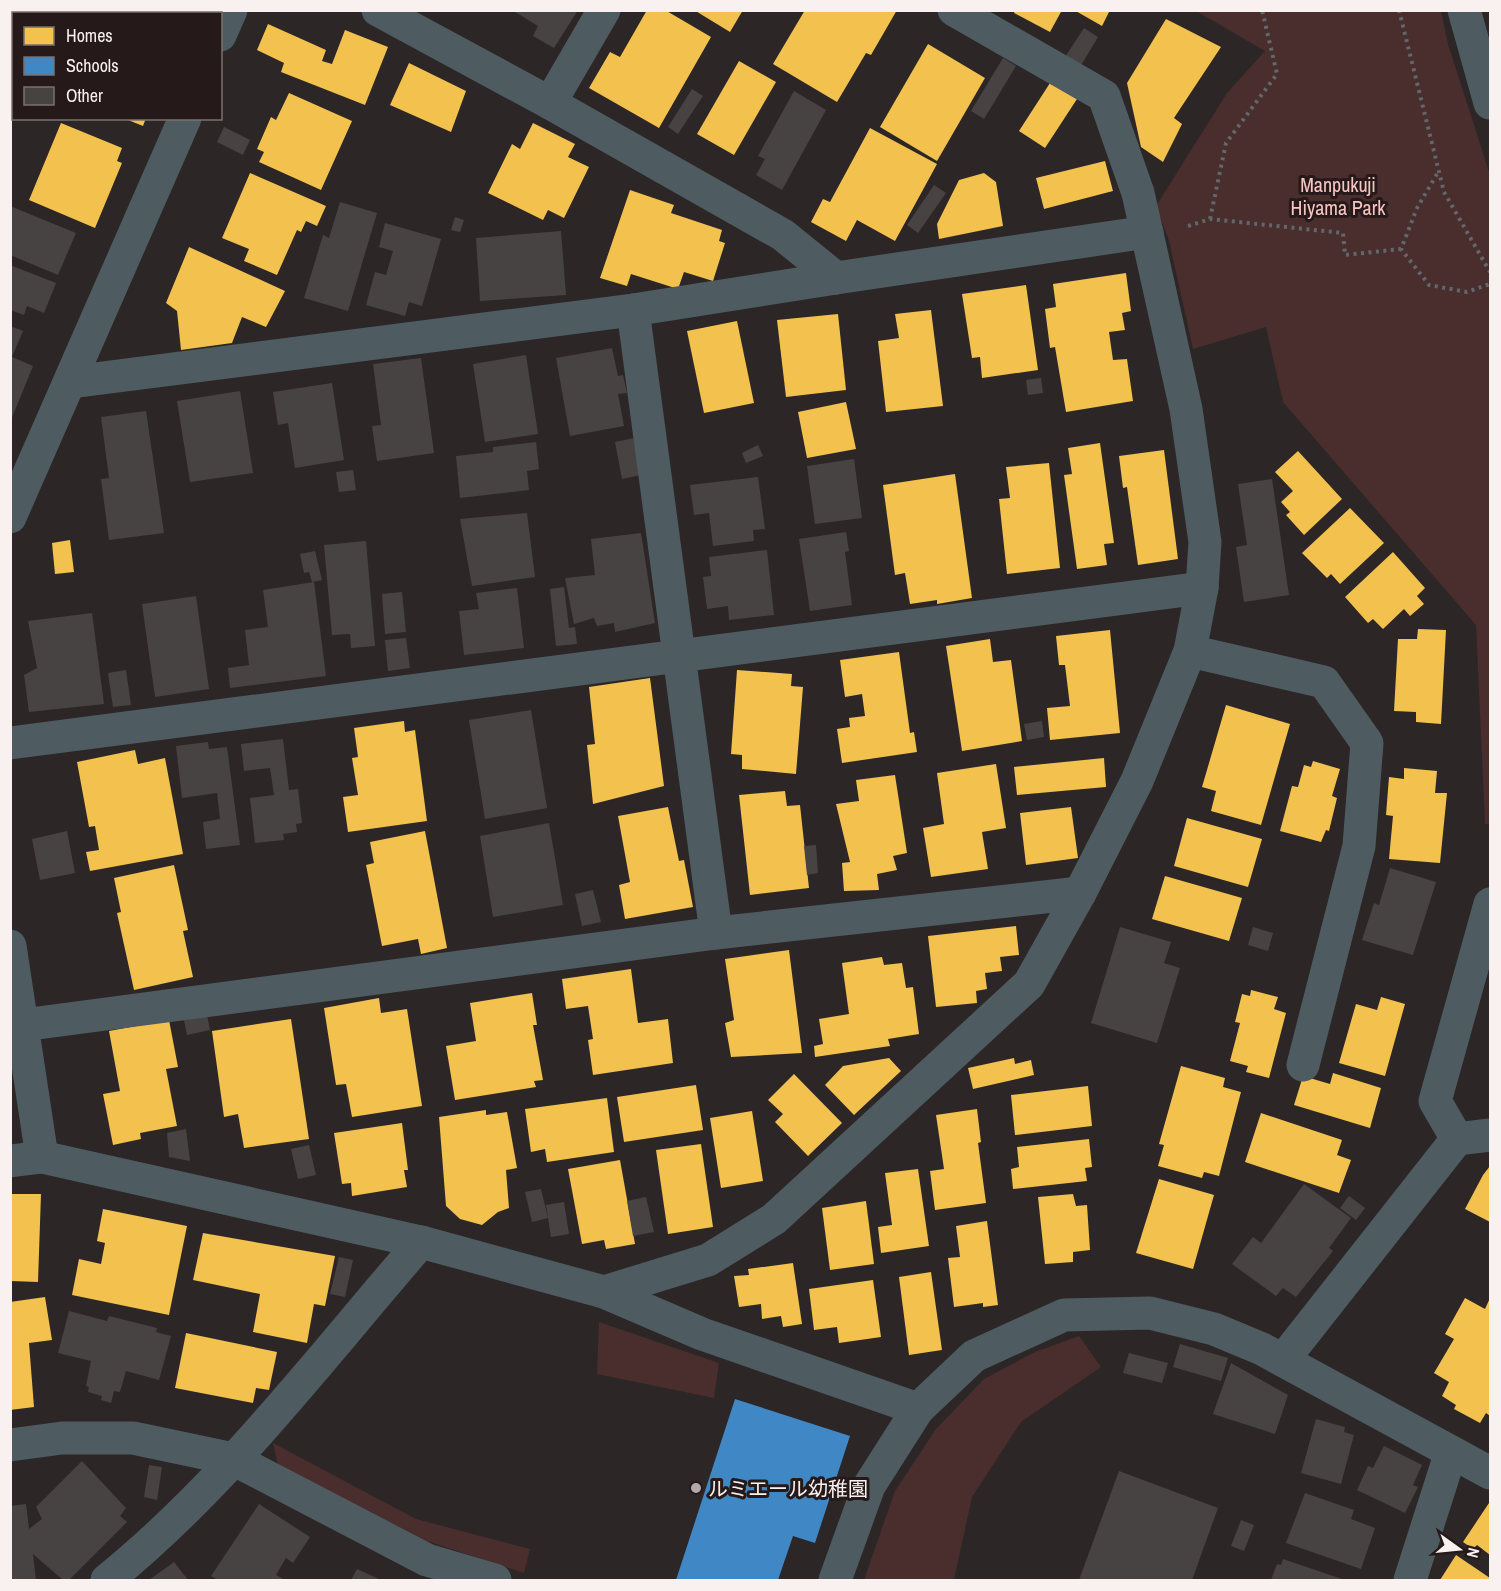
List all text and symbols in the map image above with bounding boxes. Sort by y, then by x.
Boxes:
legend [12,12,222,120]
text: Homes [66,23,113,48]
text: Schools [66,53,119,78]
text: Other [66,83,103,108]
park label: Manpukuji Hiyama Park [1291,171,1386,221]
place label: ルミエール幼稚園 [708,1475,868,1502]
marker: ルミエール幼稚園 [689,1481,703,1495]
north arrow [1429,1519,1489,1579]
text: N [1462,1545,1485,1560]

